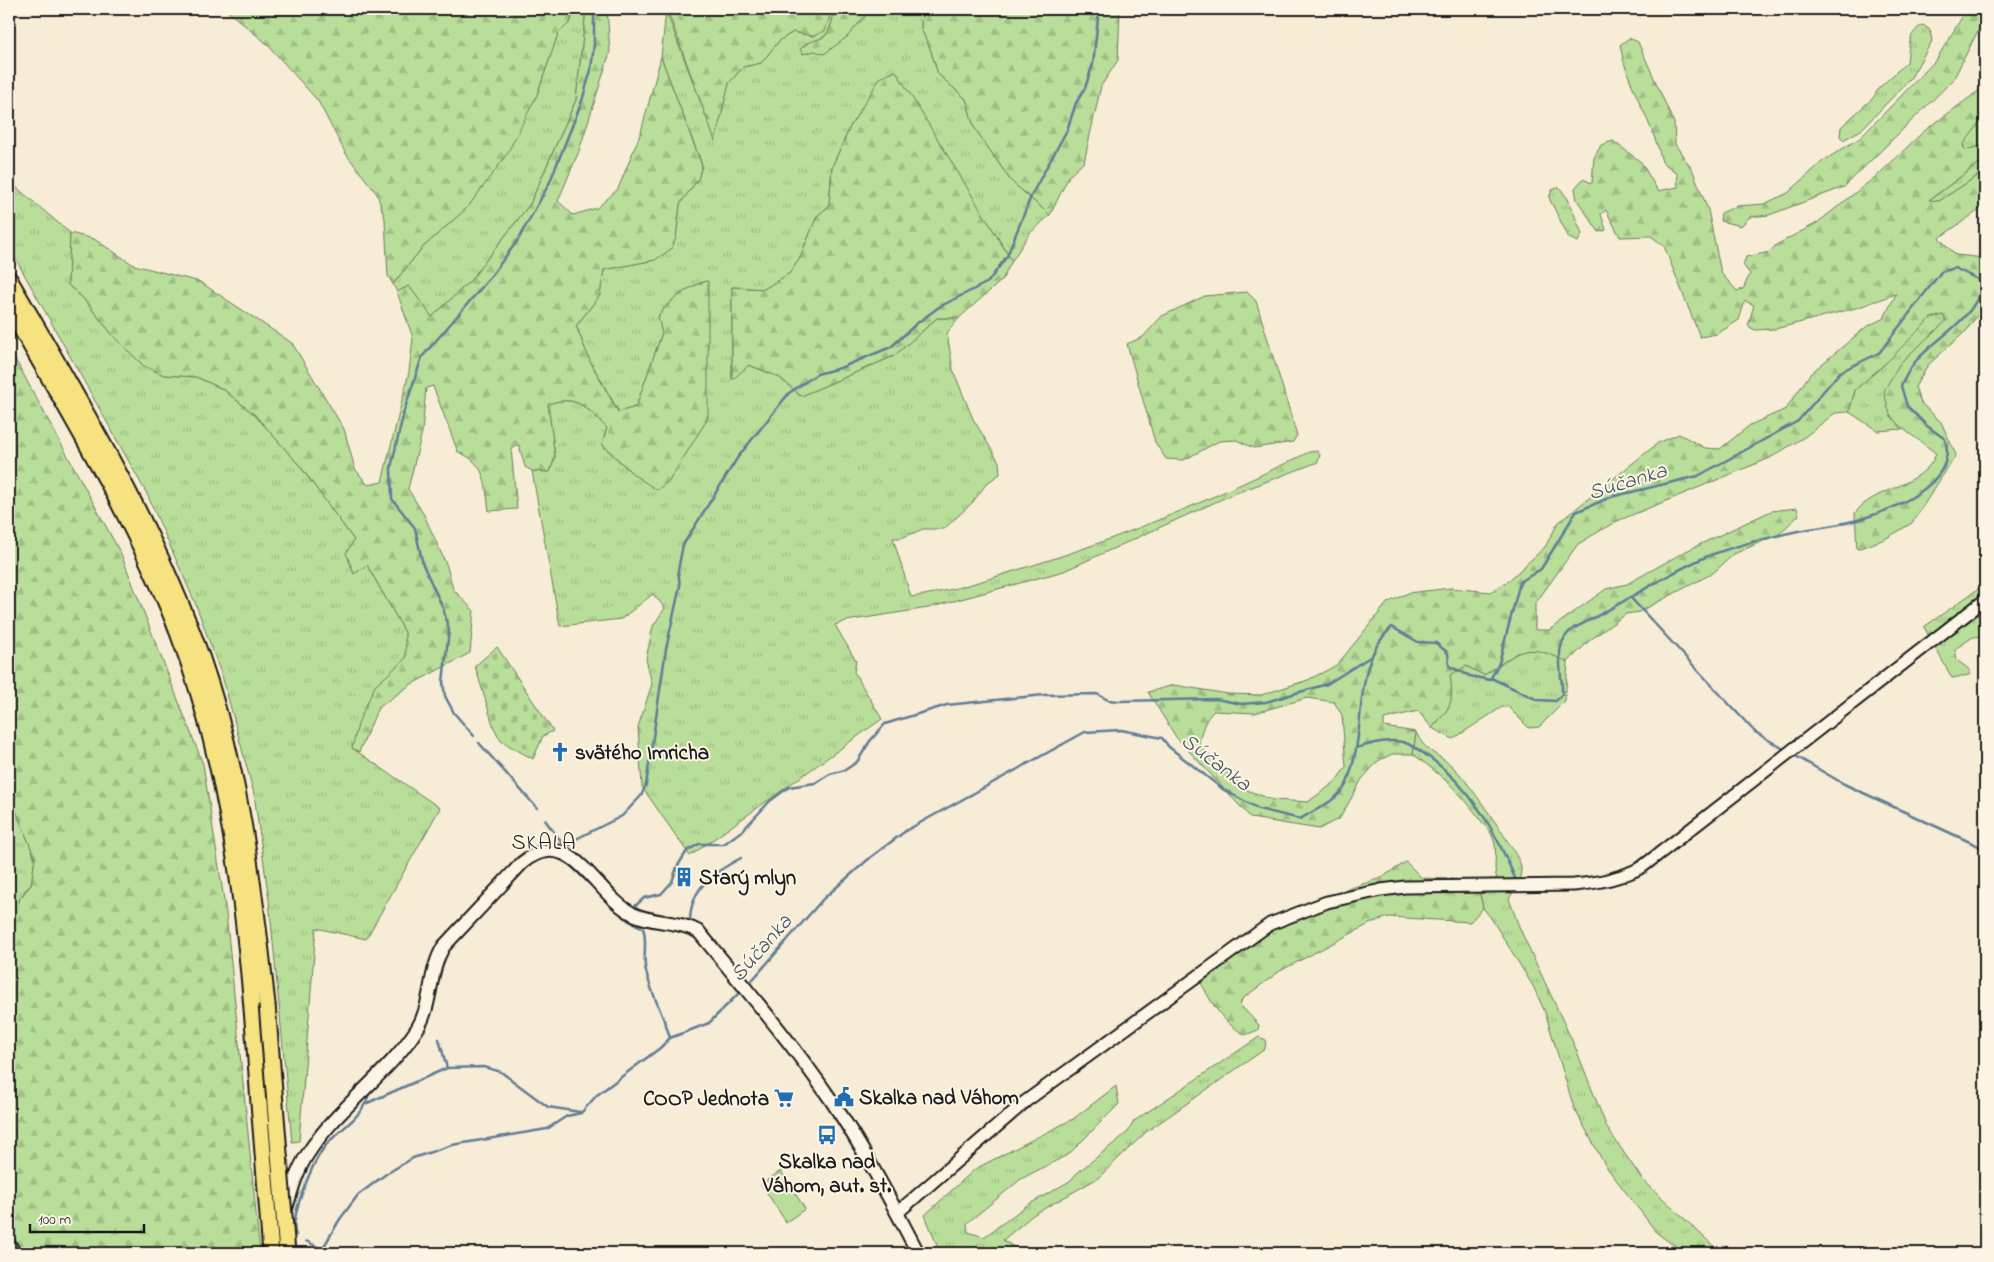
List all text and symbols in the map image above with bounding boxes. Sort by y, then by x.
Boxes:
water label: Súčanka [1585,455,1672,510]
water label: Súčanka [1173,726,1258,801]
place label: svätého Imricha [575,739,709,769]
church icon: svätého Imricha [549,741,571,763]
district label: SKALA [511,828,577,860]
place label: Starý mlyn [699,864,796,896]
building icon: Starý mlyn [673,866,695,888]
water label: Súčanka [724,907,802,990]
place label: Skalka nad Váhom [859,1084,1019,1114]
place label: COOP Jednota [643,1085,769,1115]
public building icon: Skalka nad Váhom [833,1086,855,1108]
supermarket icon: COOP Jednota [773,1087,795,1109]
bus stop icon: Skalka nad Váhom, aut. st. [816,1124,838,1146]
place label: Skalka nad Váhom, aut. st. [762,1148,892,1202]
scale bar [30,1202,144,1234]
text: 100 m [38,1209,71,1231]

